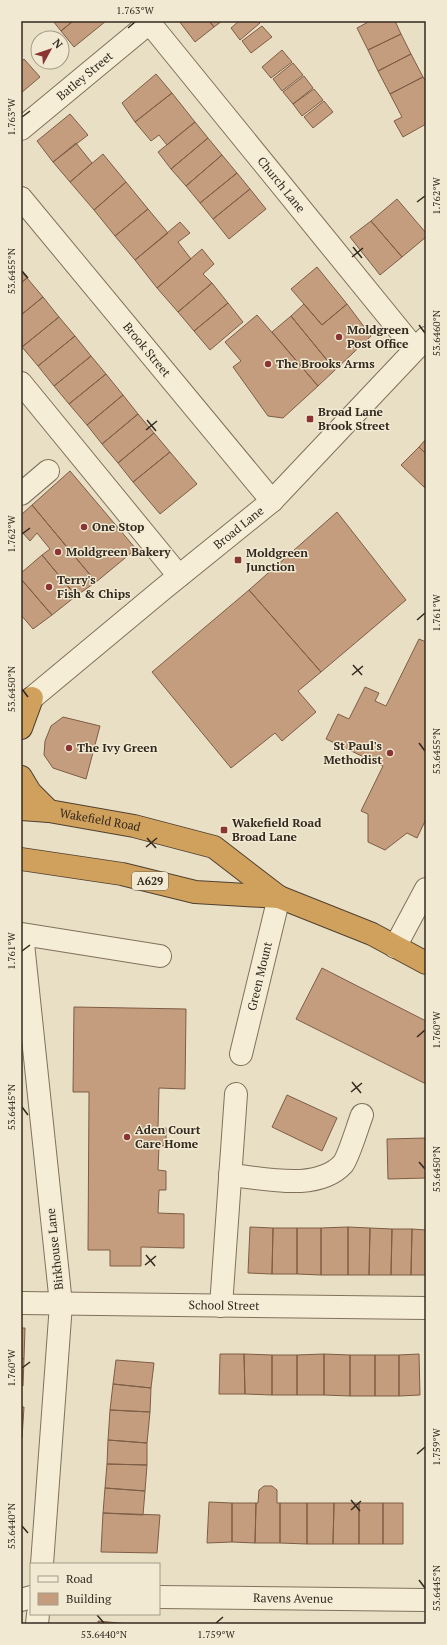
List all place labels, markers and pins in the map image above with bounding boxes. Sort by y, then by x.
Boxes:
place label: Moldgreen Post Office [347,322,409,351]
marker: Moldgreen Post Office [334,332,344,342]
place label: The Brooks Arms [276,356,375,371]
marker: The Brooks Arms [263,359,273,369]
place label: Broad Lane Brook Street [318,404,390,433]
marker: Broad Lane Brook Street [305,414,315,424]
place label: One Stop [92,519,144,534]
marker: One Stop [79,522,89,532]
place label: Moldgreen Bakery [66,544,171,559]
place label: Moldgreen Junction [246,545,308,574]
marker: Moldgreen Bakery [53,547,63,557]
marker: Moldgreen Junction [233,555,243,565]
place label: Terry's Fish & Chips [57,572,131,601]
marker: Terry's Fish & Chips [44,582,54,592]
place label: St Paul's Methodist [323,738,383,767]
place label: The Ivy Green [77,740,158,755]
marker: The Ivy Green [64,743,74,753]
marker: St Paul's Methodist [385,748,395,758]
place label: Wakefield Road Broad Lane [232,815,322,844]
marker: Wakefield Road Broad Lane [219,825,229,835]
place label: Aden Court Care Home [135,1122,201,1151]
marker: Aden Court Care Home [122,1132,132,1142]

